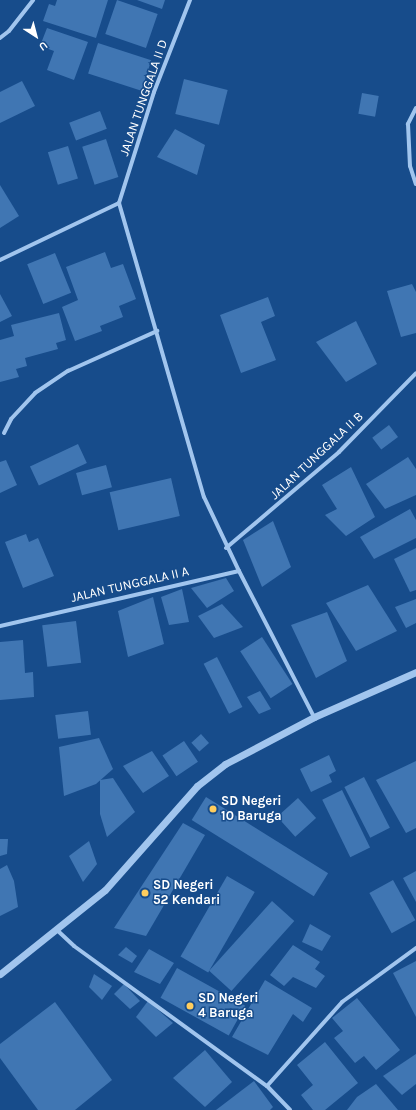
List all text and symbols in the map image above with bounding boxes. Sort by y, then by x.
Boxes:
north arrow [16,16,56,56]
street label: JALAN TUNGGALA II D [117,38,171,158]
text: U [36,39,50,54]
street label: JALAN TUNGGALA II B [267,409,367,503]
street label: JALAN TUNGGALA II A [69,564,191,606]
place label: SD Negeri 10 Baruga [221,794,282,825]
marker: SD Negeri 10 Baruga [208,804,218,814]
place label: SD Negeri 52 Kendari [153,878,220,909]
marker: SD Negeri 52 Kendari [140,888,150,898]
place label: SD Negeri 4 Baruga [198,991,259,1022]
marker: SD Negeri 4 Baruga [185,1001,195,1011]

